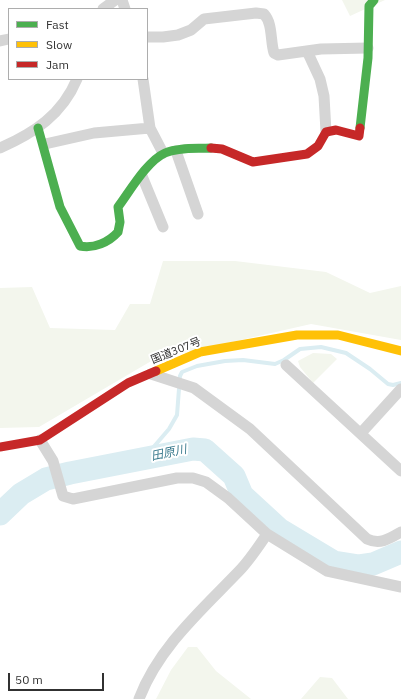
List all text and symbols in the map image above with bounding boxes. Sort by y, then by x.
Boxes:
legend [8,8,148,80]
text: Fast [46,17,69,32]
text: Slow [46,37,72,52]
text: Jam [46,57,69,72]
street label: 国道307号 [149,335,203,367]
water label: 田原川 [150,442,188,464]
scale bar [10,665,106,691]
text: 50 m [15,672,43,687]

